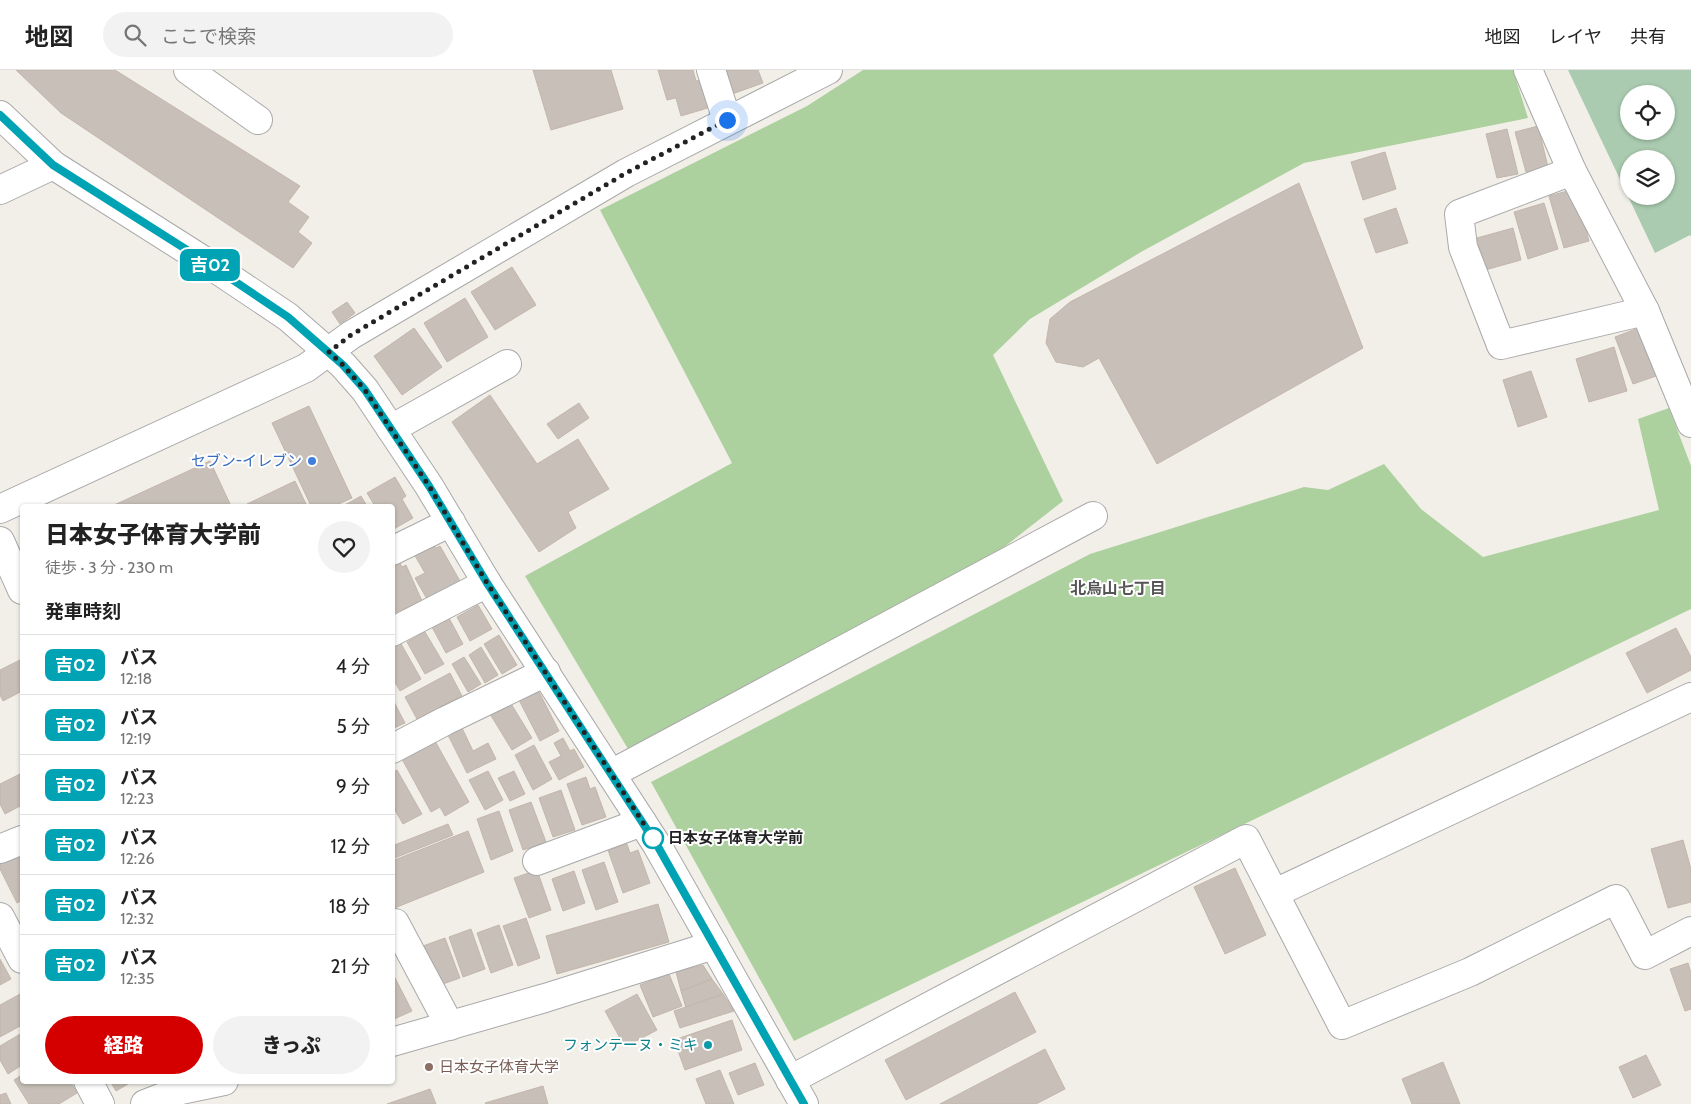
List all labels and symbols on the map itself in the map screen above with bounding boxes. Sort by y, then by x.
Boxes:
your location [715,108,740,133]
line badge: 吉02 [181,249,239,281]
place label: セブン-イレブン [191,452,302,470]
marker: セブン-イレブン [306,455,318,467]
district label: 北烏山七丁目 [1070,579,1166,598]
marker: 日本女子体育大学前 [642,827,664,849]
place label: 日本女子体育大学前 [668,829,803,847]
place label: フォンテーヌ・ミキ [563,1036,698,1054]
marker: フォンテーヌ・ミキ [702,1039,714,1051]
place label: 日本女子体育大学 [439,1058,559,1076]
marker: 日本女子体育大学 [423,1061,435,1073]

